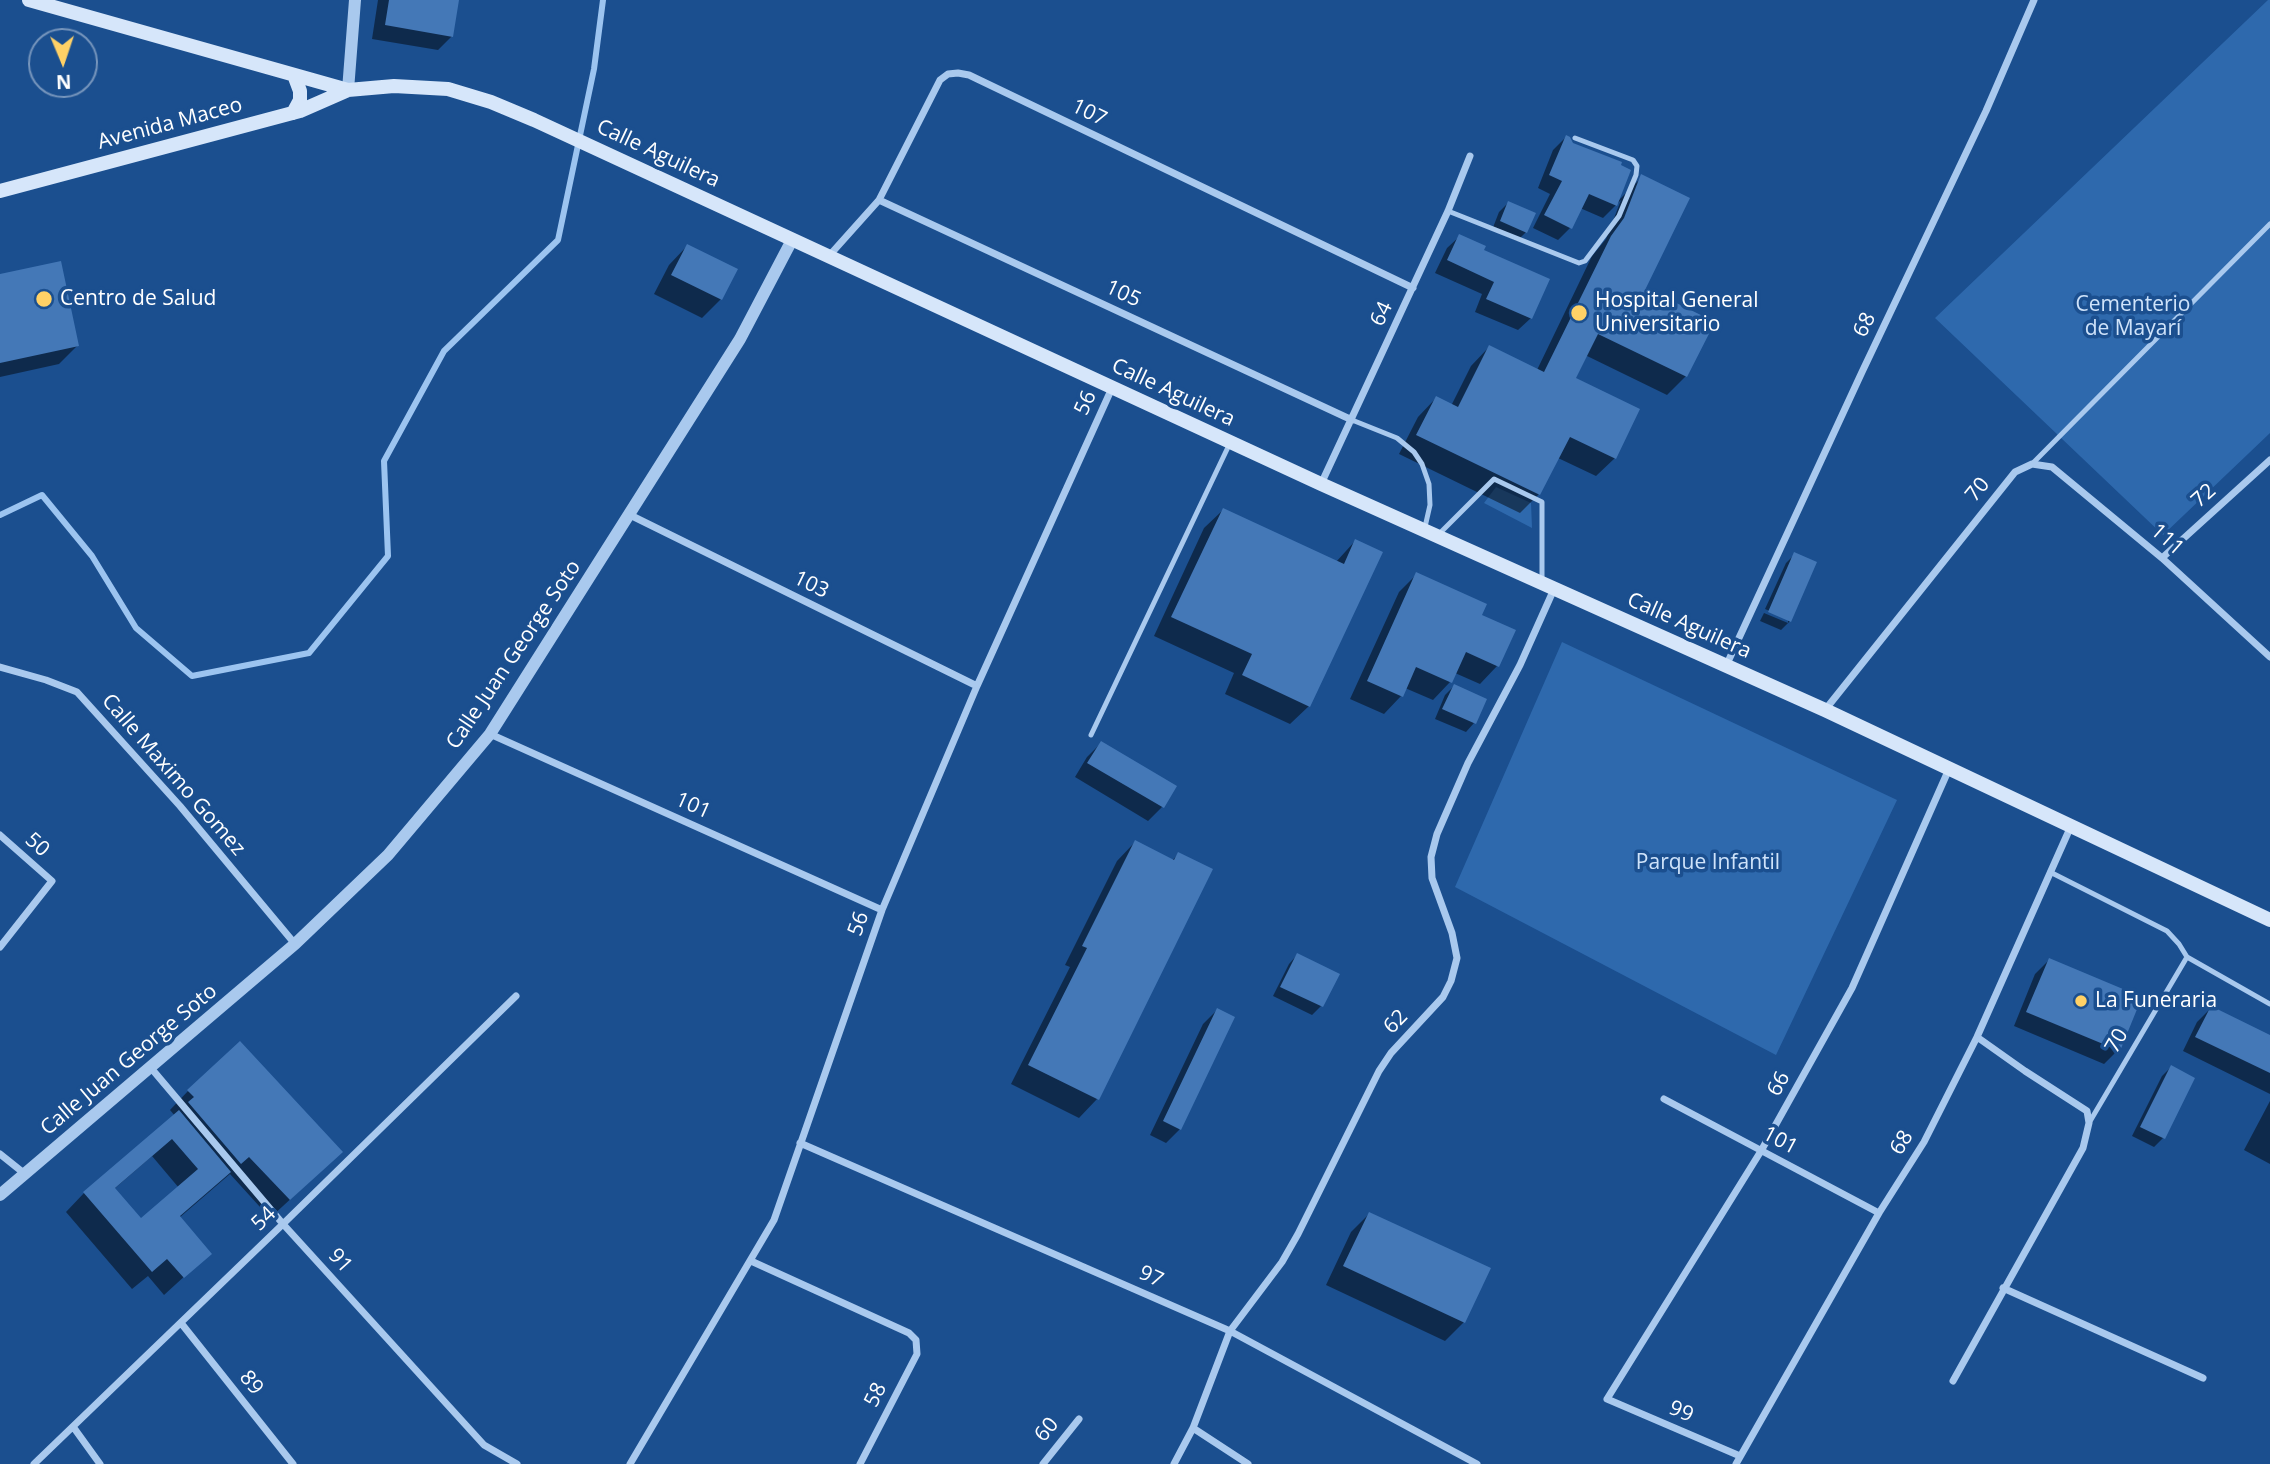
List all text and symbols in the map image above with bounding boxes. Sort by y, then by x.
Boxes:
north arrow [28,28,98,98]
text: N [55,69,72,95]
street label: Avenida Maceo [95,93,245,155]
street label: 107 [1067,94,1111,132]
street label: Calle Aguilera [592,114,724,194]
street label: 105 [1101,275,1145,313]
place label: Centro de Salud [60,286,216,312]
place label: Hospital General Universitario [1595,288,1758,338]
marker: Centro de Salud [34,289,54,309]
park label: Cementerio de Mayarí [2076,292,2190,342]
street label: 64 [1366,298,1398,330]
marker: Hospital General Universitario [1569,303,1589,323]
street label: 68 [1848,309,1882,341]
street label: Calle Aguilera [1107,353,1239,433]
street label: 56 [1070,387,1102,419]
street label: 70 [1961,473,1995,507]
street label: 72 [2187,479,2221,513]
street label: 111 [2145,519,2189,561]
street label: Calle Juan George Soto [441,556,587,754]
street label: 103 [789,566,833,604]
street label: Calle Aguilera [1623,587,1755,665]
street label: Calle Maximo Gomez [96,689,250,861]
street label: 101 [671,787,715,825]
street label: 50 [20,828,54,862]
park label: Parque Infantil [1636,850,1780,876]
street label: 56 [843,908,875,940]
street label: Calle Juan George Soto [36,979,222,1141]
place label: La Funeraria [2095,988,2217,1014]
marker: La Funeraria [2073,993,2089,1009]
street label: 62 [1379,1005,1413,1039]
street label: 70 [2100,1024,2134,1058]
street label: 66 [1762,1067,1796,1101]
street label: 101 [1758,1121,1802,1161]
street label: 68 [1885,1126,1919,1160]
street label: 54 [247,1202,281,1236]
street label: 91 [323,1244,357,1278]
street label: 97 [1135,1261,1167,1293]
street label: 89 [234,1366,268,1400]
street label: 58 [859,1379,893,1411]
street label: 99 [1665,1396,1697,1428]
street label: 60 [1030,1413,1064,1447]

